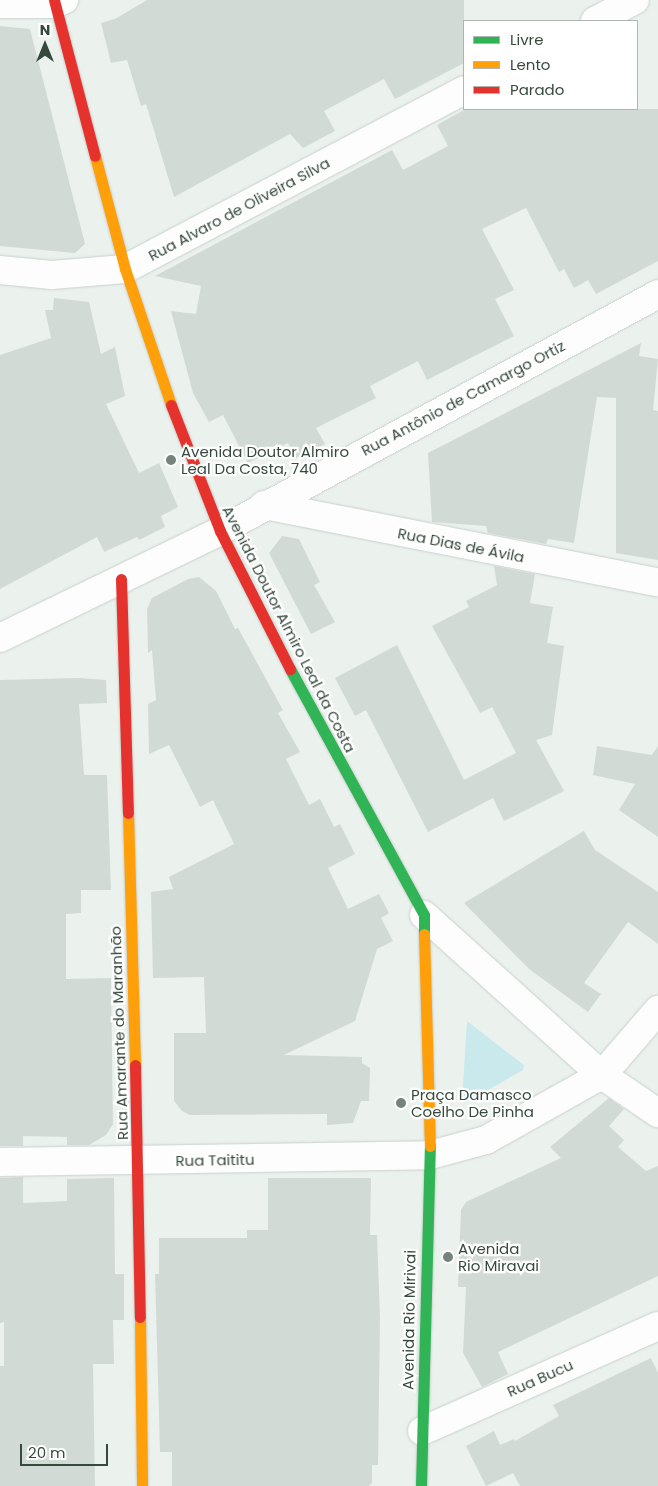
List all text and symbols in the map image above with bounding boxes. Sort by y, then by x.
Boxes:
north arrow [20,20,70,70]
text: N [40,20,50,40]
legend [463,20,638,110]
text: Livre [510,29,543,50]
text: Lento [510,54,550,75]
text: Parado [510,79,564,100]
street label: Rua Alvaro de Oliveira Silva [145,153,333,265]
street label: Rua Antônio de Camargo Ortiz [358,337,568,459]
place label: Avenida Doutor Almiro Leal Da Costa, 740 [181,442,349,477]
marker: Avenida Doutor Almiro Leal Da Costa, 740 [165,454,177,466]
street label: Avenida Doutor Almiro Leal da Costa [219,503,359,755]
street label: Rua Dias de Ávila [396,524,526,566]
street label: Rua Amarante do Maranhão [106,926,132,1140]
place label: Praça Damasco Coelho De Pinha [411,1085,534,1120]
marker: Praça Damasco Coelho De Pinha [395,1097,407,1109]
street label: Rua Taititu [175,1150,255,1170]
place label: Avenida Rio Miravai [458,1239,539,1274]
street label: Avenida Rio Mirivai [399,1250,419,1390]
marker: Avenida Rio Miravai [442,1251,454,1263]
street label: Rua Bucu [504,1355,576,1401]
scale bar [22,1434,110,1466]
text: 20 m [28,1442,66,1463]

